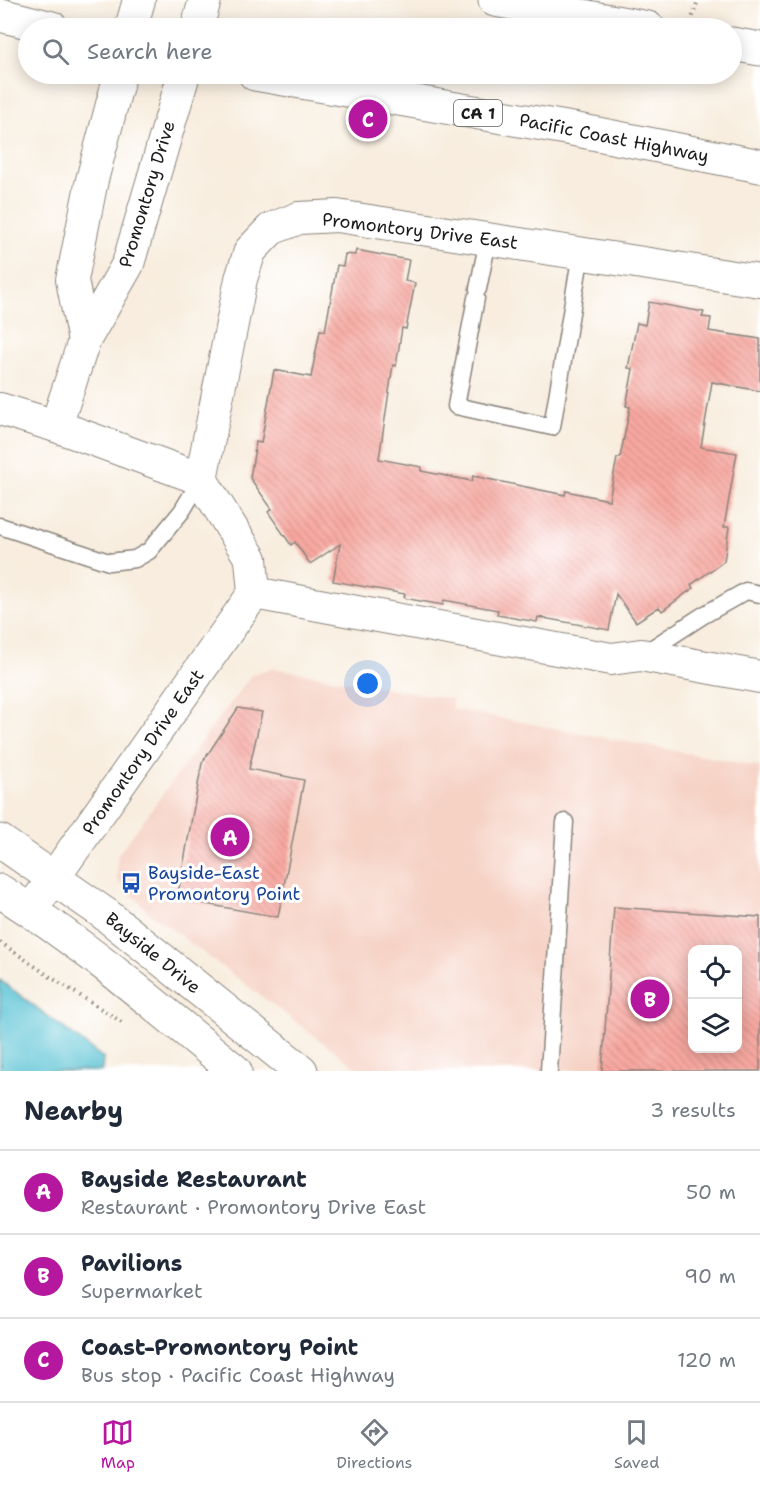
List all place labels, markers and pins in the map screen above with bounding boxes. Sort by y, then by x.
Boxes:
pin: C [348,96,388,142]
pin: A [210,814,250,860]
place label: Bayside-East Promontory Point [148,861,301,906]
bus stop icon: Bayside-East Promontory Point [119,871,143,895]
pin: B [630,976,670,1022]

